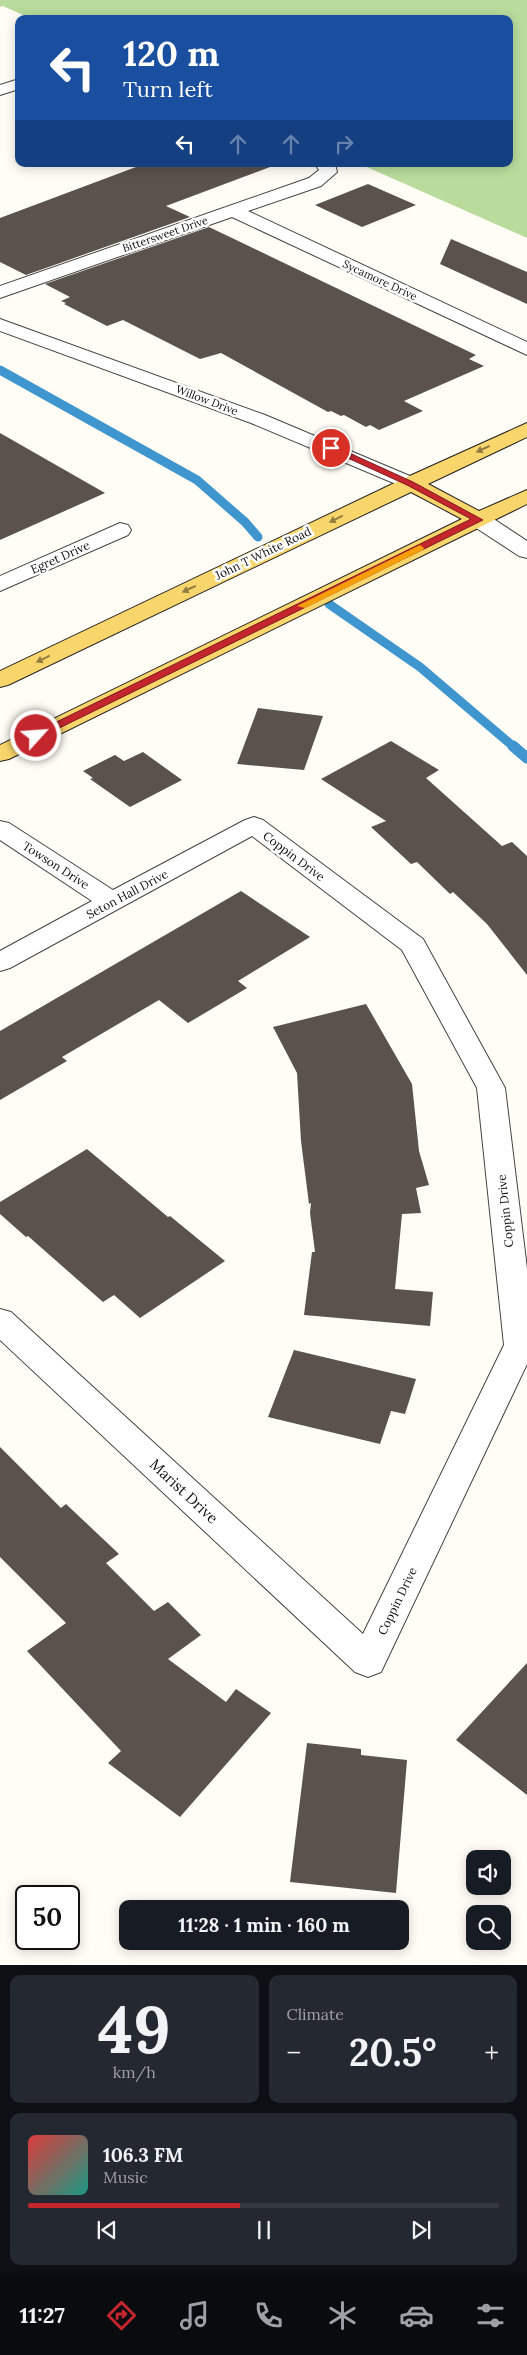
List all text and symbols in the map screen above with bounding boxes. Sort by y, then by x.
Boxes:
text: 120 m [123,31,220,76]
icon: left [40,35,105,100]
text: Turn left [123,75,213,103]
icon: left [171,130,199,158]
icon: ahead [224,130,252,158]
icon: ahead [277,130,305,158]
icon: right [330,130,358,158]
street label: Bittersweet Drive [120,213,210,255]
street label: Sycamore Drive [340,257,420,303]
street label: Willow Drive [174,382,240,418]
pin [310,427,352,469]
icon: arrive [317,434,345,462]
one-way arrow [476,445,490,453]
one-way arrow [329,515,343,523]
street label: John T White Road [212,523,313,583]
street label: Egret Drive [28,537,92,577]
one-way arrow [182,585,196,593]
one-way arrow [36,655,50,663]
position arrow [9,709,61,761]
street label: Coppin Drive [260,828,328,884]
street label: Towson Drive [20,838,93,892]
street label: Seton Hall Drive [84,866,171,922]
street label: Coppin Drive [494,1173,516,1248]
street label: Marist Drive [146,1455,222,1527]
street label: Coppin Drive [374,1564,420,1637]
map controls [466,1850,511,1950]
button: sound [466,1850,511,1895]
speed limit sign: 50 [15,1885,80,1950]
button: search [466,1905,511,1950]
text: 11:28 · 1 min · 160 m [178,1913,350,1937]
text: 49 [98,1988,171,2071]
text: Climate [287,2004,344,2024]
text: 20.5° [349,2028,437,2076]
text: − [287,2035,301,2071]
text: + [484,2035,499,2071]
text: km/h [113,2062,156,2082]
text: 106.3 FM [103,2143,183,2167]
text: Music [103,2167,148,2187]
icon: previous [93,2216,121,2244]
icon: pause [250,2216,278,2244]
icon: next [407,2216,435,2244]
icon: directions [104,2298,139,2333]
icon: music [177,2298,212,2333]
icon: phone [251,2298,286,2333]
icon: climate [325,2298,360,2333]
icon: car [399,2298,434,2333]
icon: filters [473,2298,508,2333]
text: 11:27 [19,2301,65,2329]

